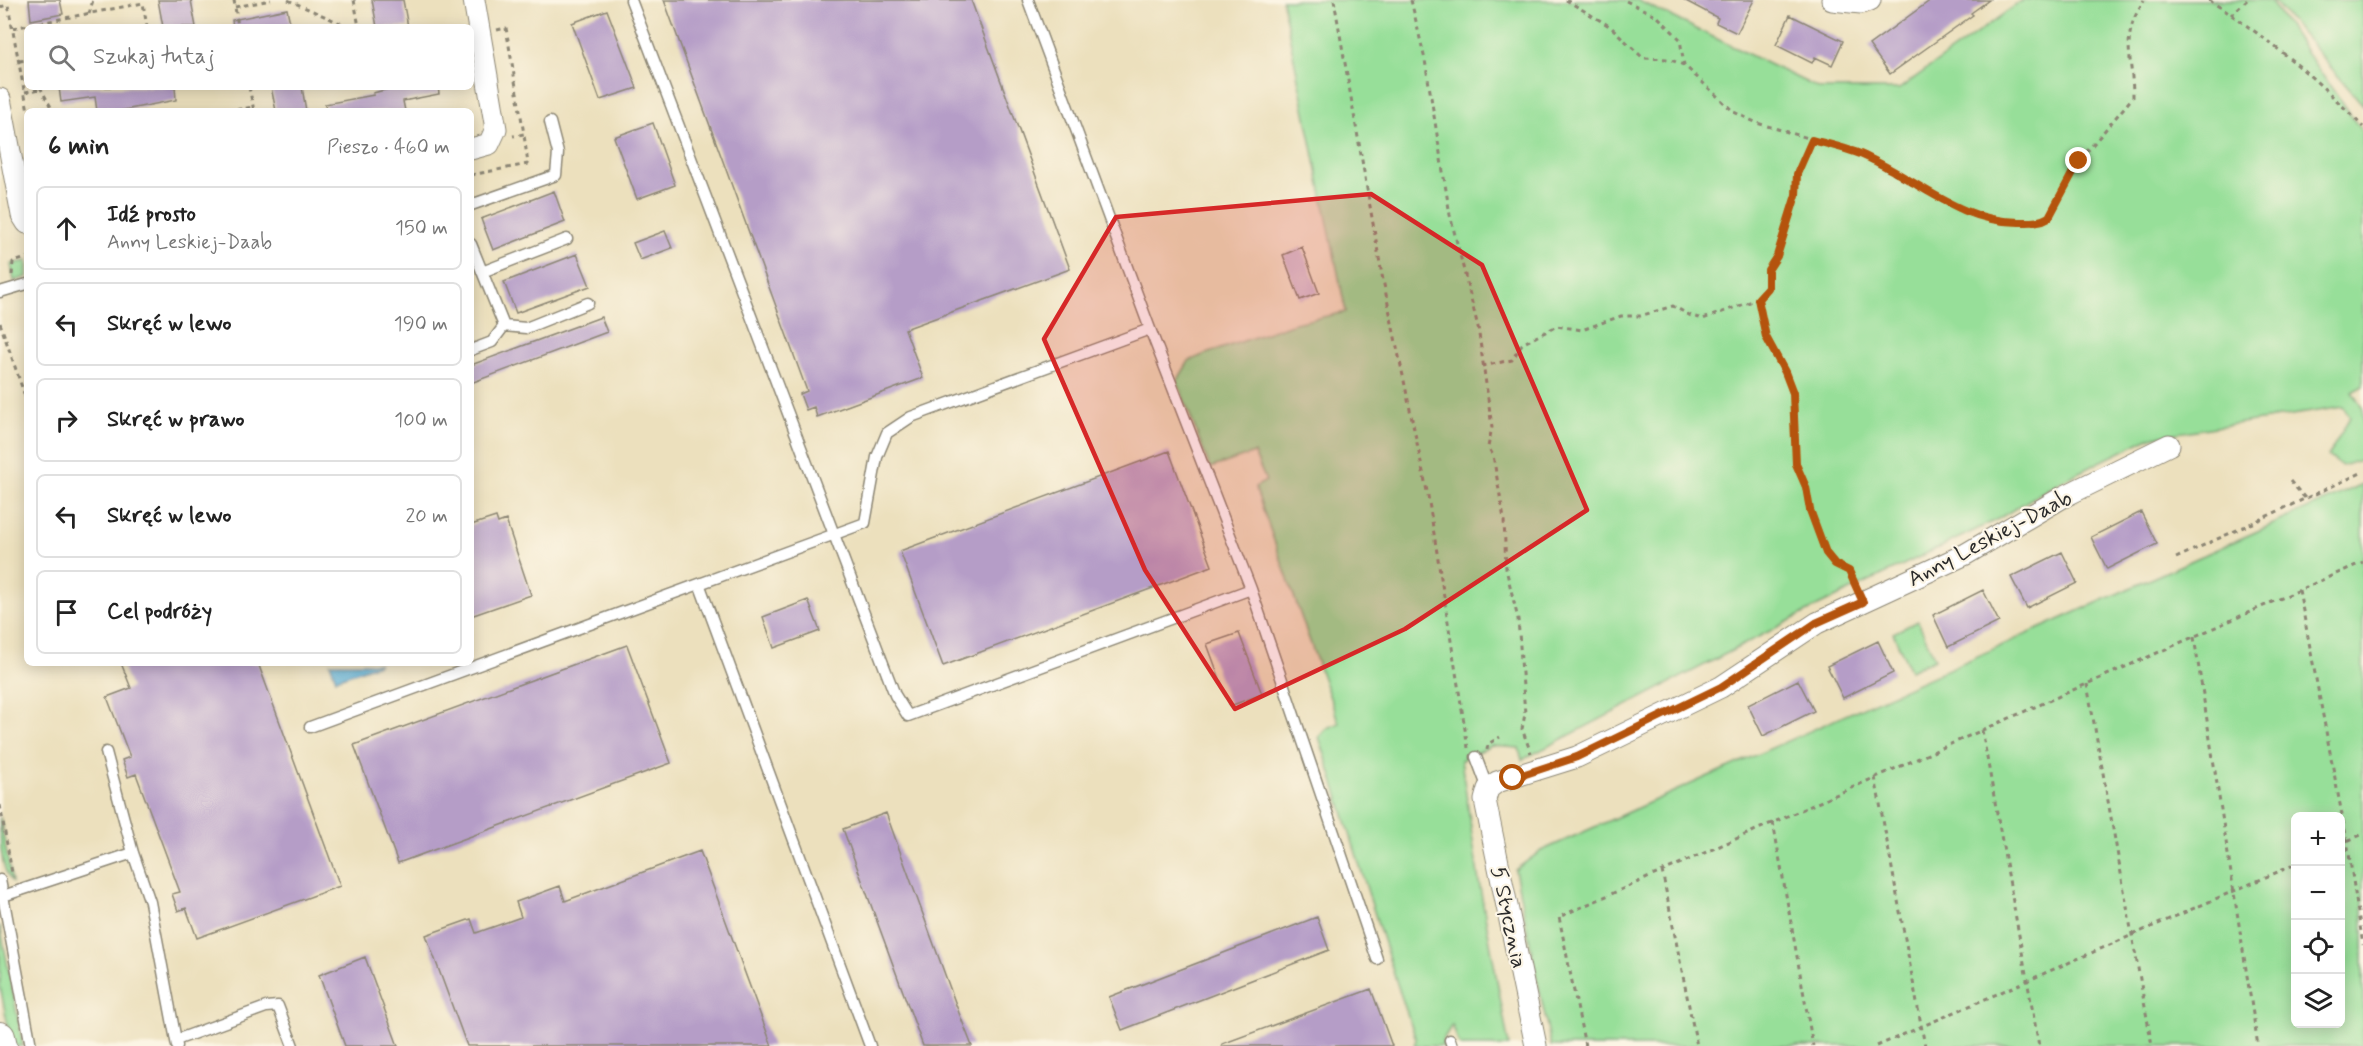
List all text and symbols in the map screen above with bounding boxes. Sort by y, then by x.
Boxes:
search box [24,24,474,90]
icon: search [45,41,78,74]
text: Szukaj tutaj [93,43,215,71]
text: 6 min [48,130,110,164]
text: Pieszo · 460 m [327,134,450,161]
route end [2065,147,2091,173]
text: Idź prosto [107,201,196,229]
icon: ahead [50,212,83,245]
text: 150 m [395,215,448,242]
text: Anny Leskiej-Daab [107,229,272,256]
icon: left [50,308,83,341]
text: Skręć w lewo [107,310,232,338]
text: 190 m [394,311,448,338]
icon: right [50,404,83,437]
text: Skręć w prawo [107,406,244,434]
text: 100 m [394,407,448,434]
street label: Anny Leskiej-Daab [1903,484,2077,594]
icon: left [50,500,83,533]
text: Skręć w lewo [107,502,232,530]
text: 20 m [405,503,448,530]
icon: arrive [50,596,83,629]
text: Cel podróży [107,598,212,626]
route start [1499,764,1525,790]
map controls [2291,812,2345,1028]
button: + [2291,812,2345,866]
street label: 5 Stycznia [1484,864,1533,971]
button: − [2291,866,2345,920]
button: locate [2291,920,2345,974]
button: layers [2291,974,2345,1028]

